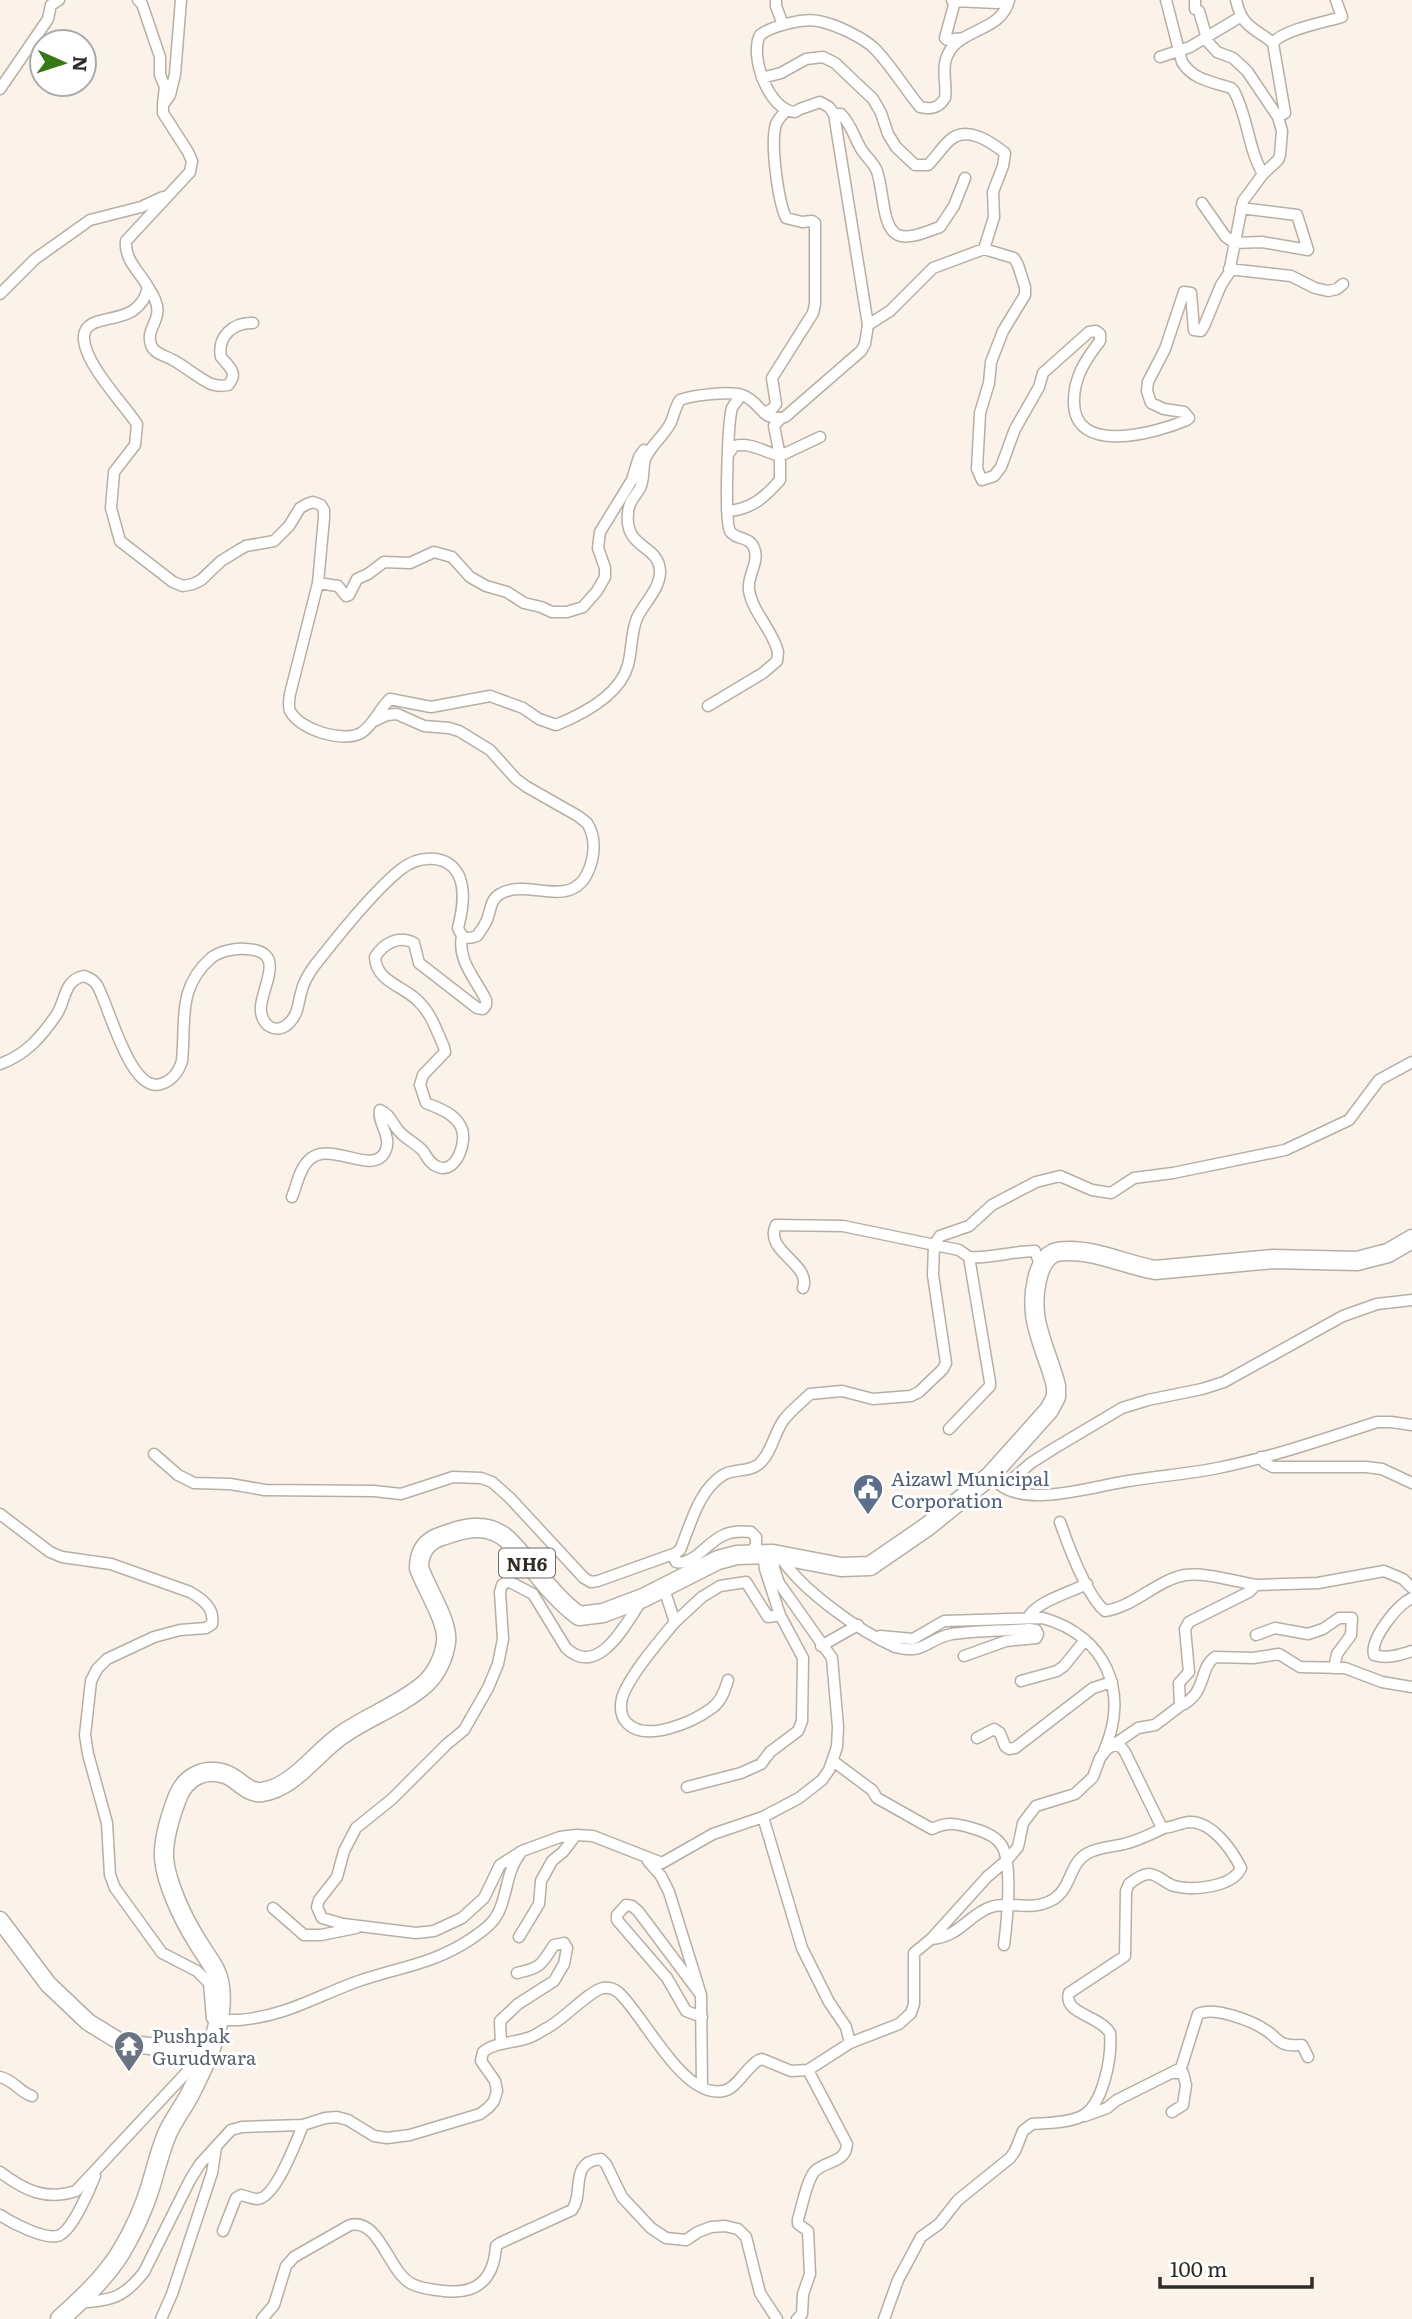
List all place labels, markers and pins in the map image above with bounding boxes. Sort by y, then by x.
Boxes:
place label: Aizawl Municipal Corporation [891,1464,1049,1514]
public building icon: Aizawl Municipal Corporation [851,1472,885,1516]
place label: Pushpak Gurudwara [152,2021,257,2071]
temple icon: Pushpak Gurudwara [112,2029,146,2073]

